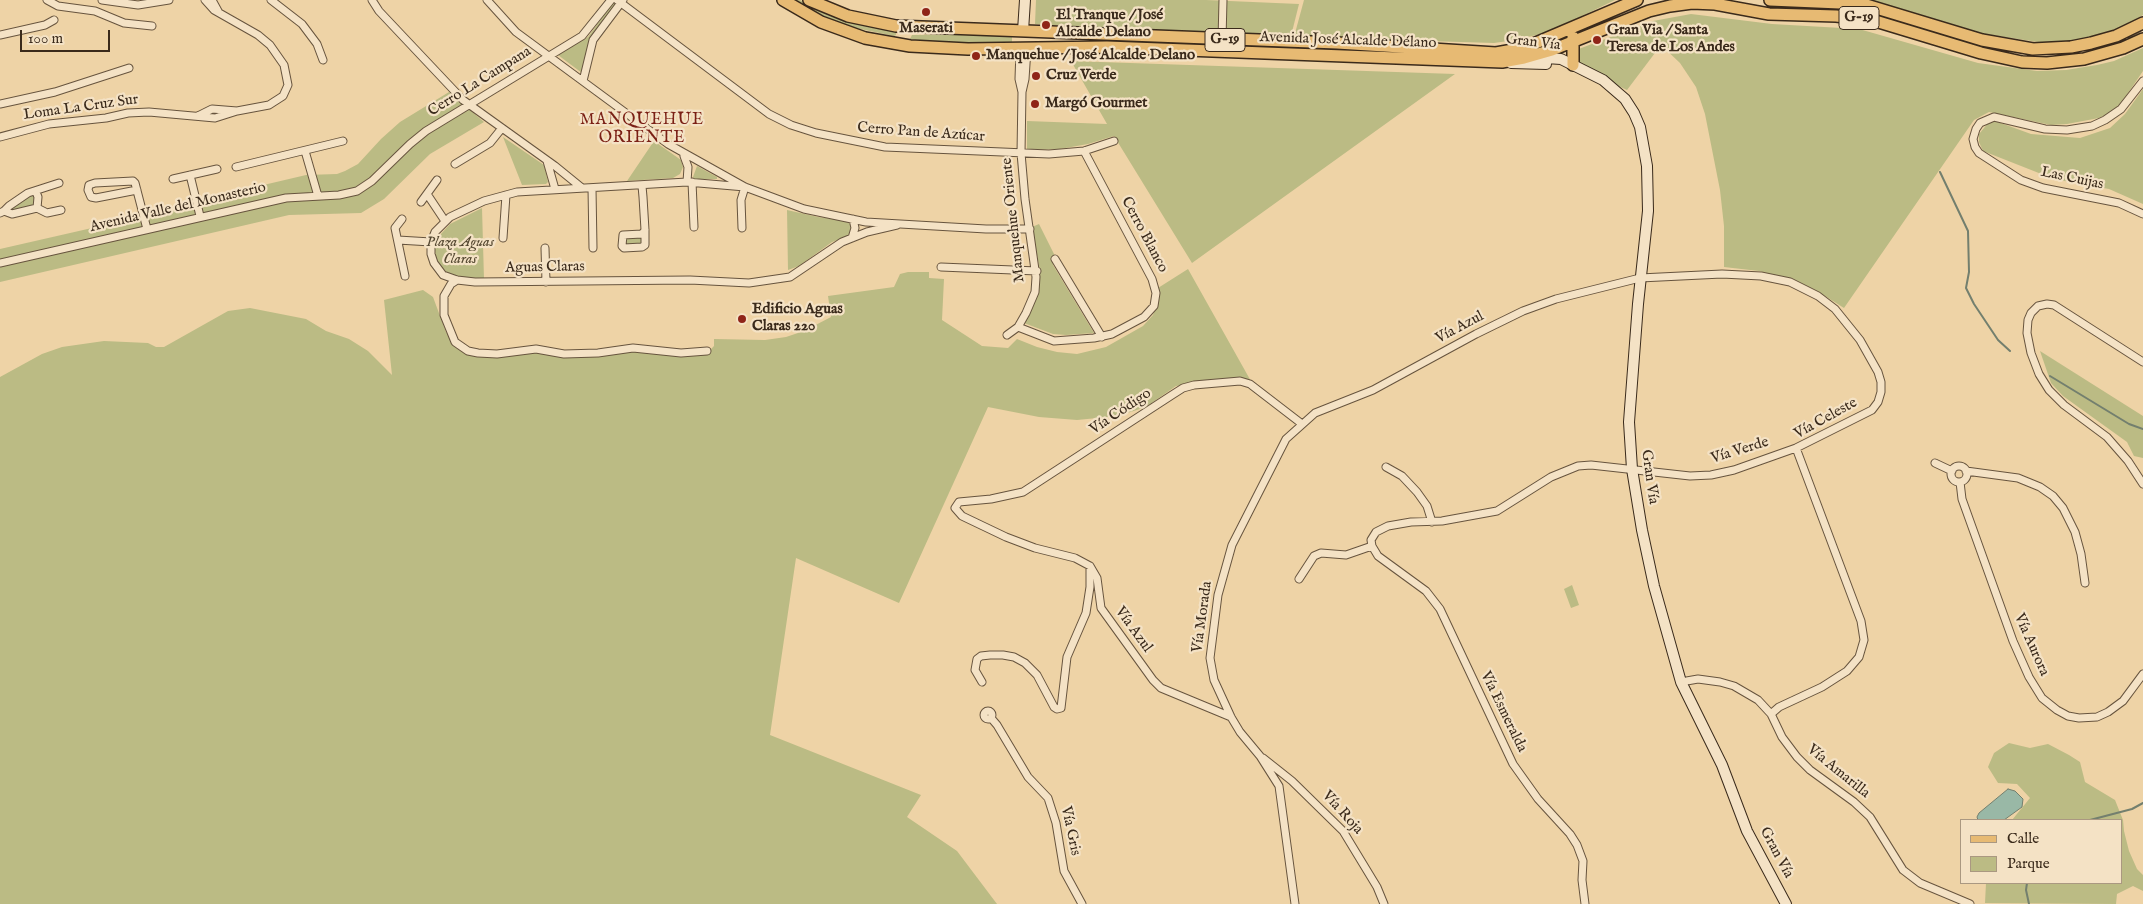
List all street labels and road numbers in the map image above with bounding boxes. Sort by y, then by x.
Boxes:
road number: G-19 [1839,7,1879,30]
road number: G-19 [1205,28,1245,52]
street label: Avenida José Alcalde Délano [1259,29,1437,53]
street label: Gran Vía [1505,31,1561,55]
street label: Cerro La Campana [425,43,535,121]
street label: Loma La Cruz Sur [22,91,140,125]
street label: Cerro Pan de Azúcar [857,120,985,146]
street label: Manquehue Oriente [999,157,1029,283]
street label: Las Cuijas [2039,164,2105,194]
street label: Avenida Valle del Monasterio [88,179,268,237]
street label: Cerro Blanco [1117,194,1171,276]
street label: Aguas Claras [505,258,585,278]
street label: Vía Azul [1433,308,1487,348]
street label: Vía Código [1087,385,1155,439]
street label: Vía Celeste [1791,394,1861,444]
street label: Vía Verde [1709,434,1771,468]
street label: Gran Vía [1636,448,1662,506]
street label: Vía Morada [1189,580,1217,654]
street label: Vía Azul [1110,604,1156,656]
street label: Vía Aurora [2009,611,2053,679]
street label: Vía Esmeralda [1476,669,1530,755]
street label: Vía Amarilla [1803,741,1873,803]
street label: Vía Roja [1318,787,1366,839]
street label: Vía Gris [1056,805,1084,857]
street label: Gran Vía [1755,824,1797,882]

